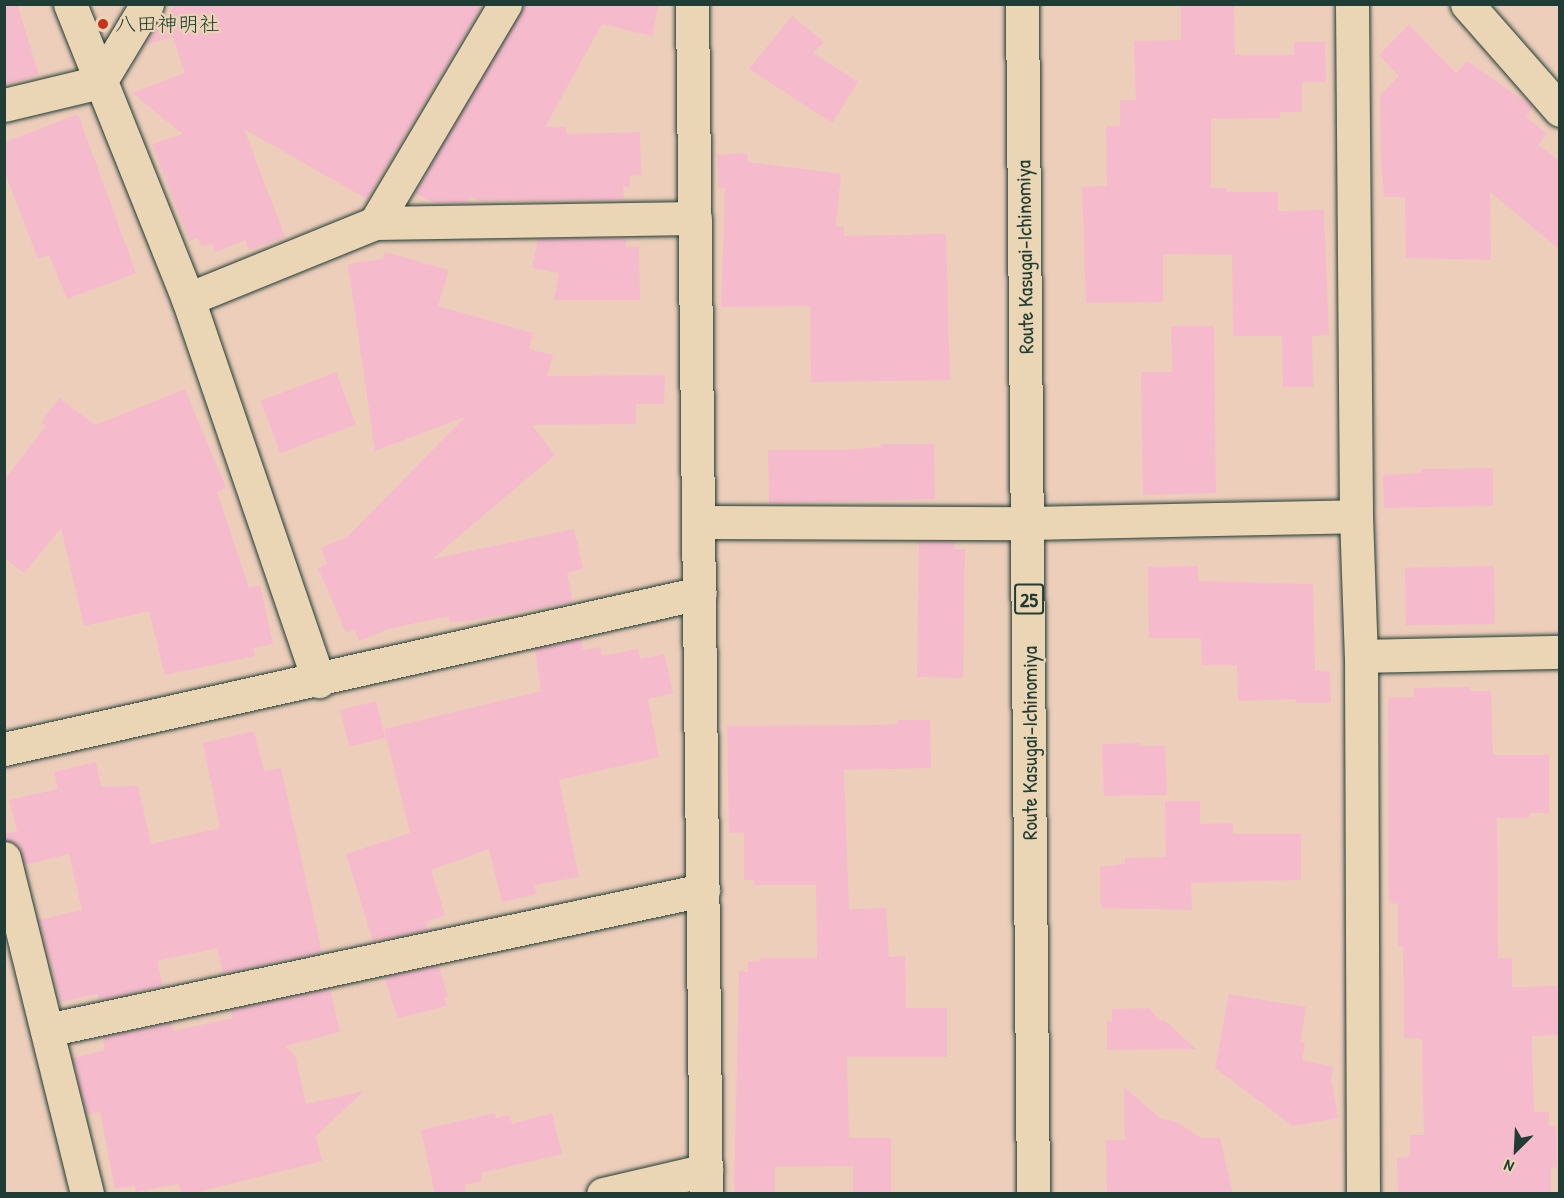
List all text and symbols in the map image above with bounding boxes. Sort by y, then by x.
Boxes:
place label: 八田神明社 [115,11,220,37]
marker: 八田神明社 [96,17,110,31]
street label: Route Kasugai-Ichinomiya [1011,160,1039,354]
road number: 25 [1014,582,1044,616]
street label: Route Kasugai-Ichinomiya [1017,646,1043,840]
north arrow [1486,1120,1546,1180]
text: N [1500,1155,1517,1178]

